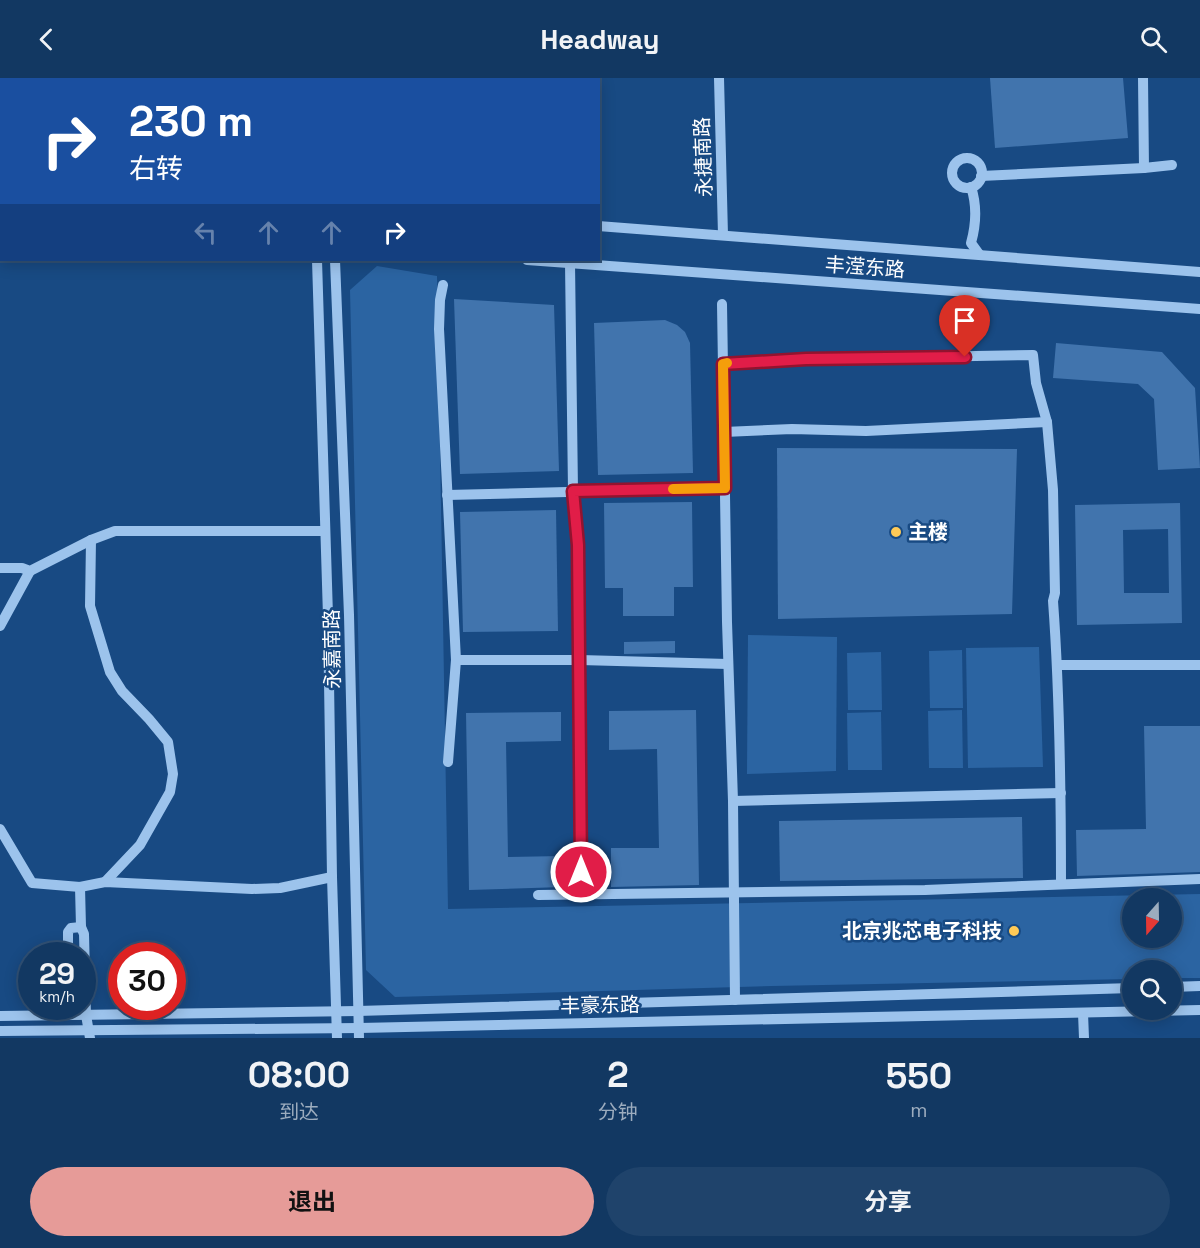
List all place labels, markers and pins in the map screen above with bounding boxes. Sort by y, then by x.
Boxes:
pin [939,295,990,357]
place label: 主楼 [908,519,948,545]
marker: 主楼 [889,525,903,539]
place label: 北京兆芯电子科技 [842,918,1002,944]
marker: 北京兆芯电子科技 [1007,924,1021,938]

